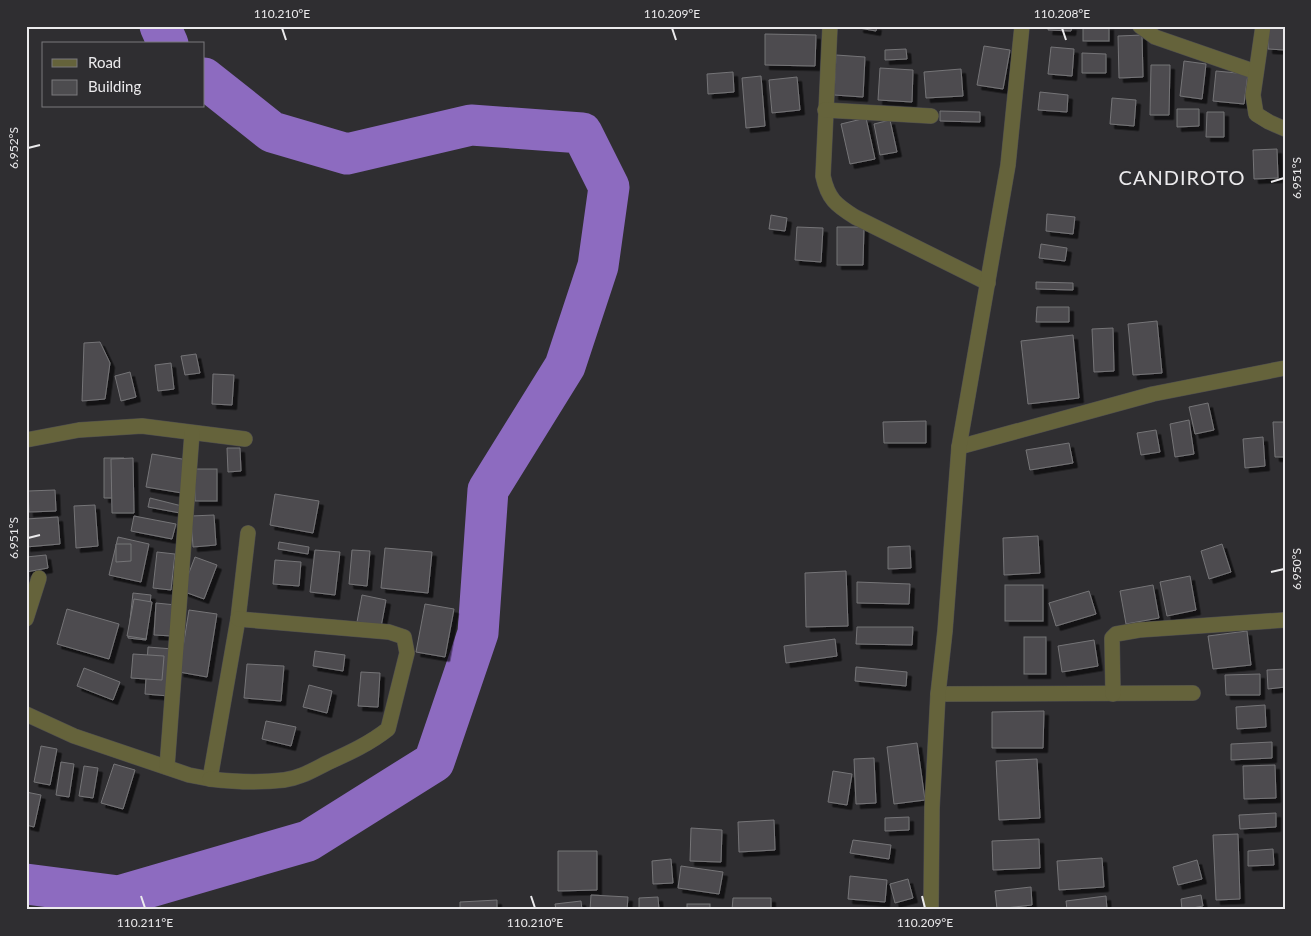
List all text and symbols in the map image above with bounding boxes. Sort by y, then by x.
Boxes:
text: 110.210°E [254,6,310,21]
text: 110.209°E [644,6,700,21]
text: 110.208°E [1034,6,1090,21]
legend [42,42,205,108]
text: Road [88,53,121,71]
text: Building [88,77,141,95]
text: 6.952°S [6,127,21,169]
text: 6.951°S [1289,157,1304,199]
district label: CANDIROTO [1119,165,1245,189]
text: 6.951°S [6,517,21,559]
text: 6.950°S [1289,548,1304,590]
text: 110.211°E [117,915,173,930]
text: 110.210°E [507,915,563,930]
text: 110.209°E [897,915,953,930]

